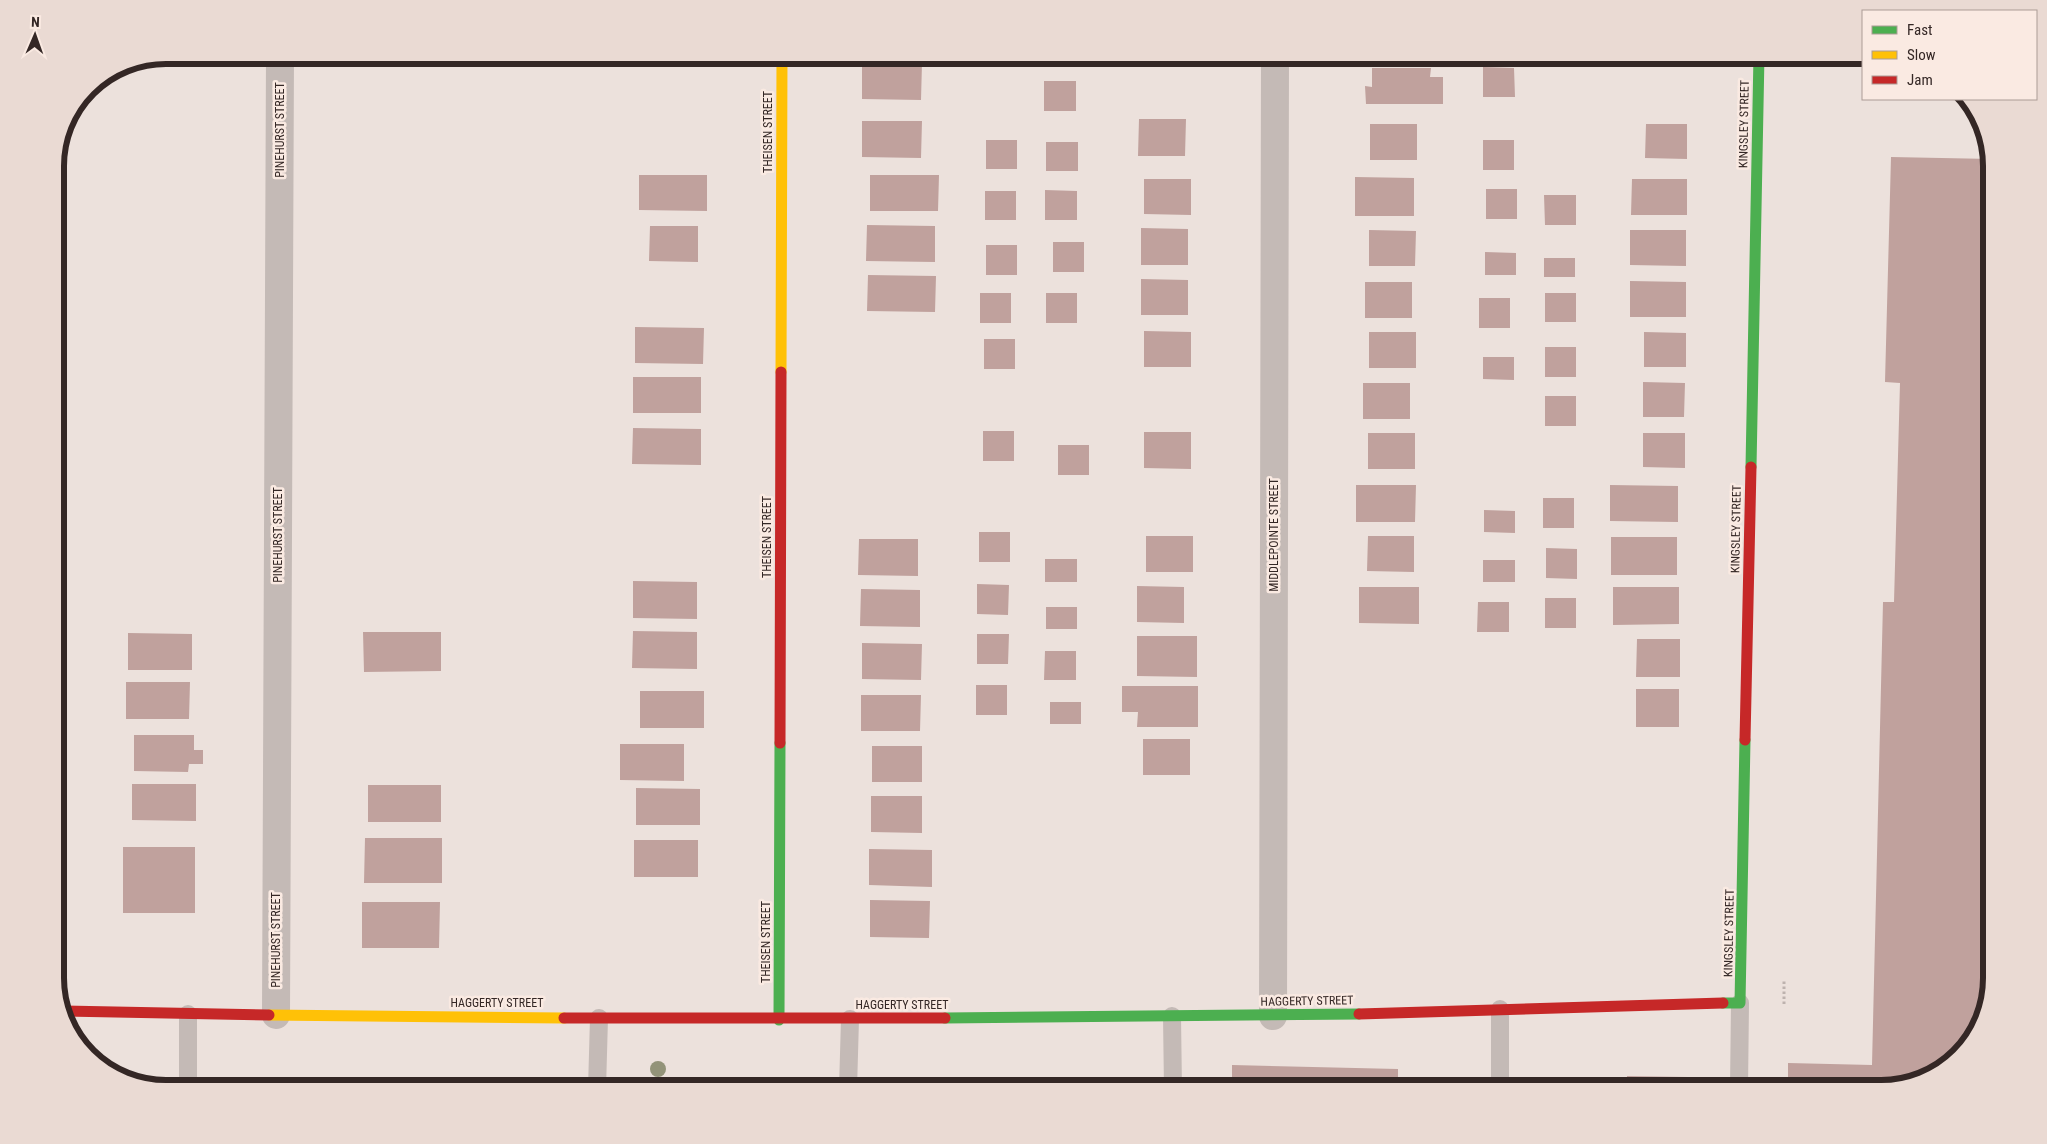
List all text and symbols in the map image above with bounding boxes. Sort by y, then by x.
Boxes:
north arrow [10,10,60,60]
legend [1862,10,2037,100]
text: N [31,14,40,30]
text: Fast [1907,21,1932,39]
text: Slow [1907,46,1936,64]
text: Jam [1907,71,1933,89]
street label: KINGSLEY STREET [1736,80,1752,168]
street label: PINEHURST STREET [273,82,287,178]
street label: THEISEN STREET [761,91,775,173]
street label: MIDDLEPOINTE STREET [1267,478,1281,592]
street label: KINGSLEY STREET [1728,485,1744,573]
street label: PINEHURST STREET [271,487,285,583]
street label: THEISEN STREET [760,496,774,578]
street label: KINGSLEY STREET [1721,889,1737,977]
street label: PINEHURST STREET [269,892,283,988]
street label: THEISEN STREET [759,901,773,983]
street label: HAGGERTY STREET [1260,993,1354,1009]
street label: HAGGERTY STREET [451,996,543,1010]
street label: HAGGERTY STREET [856,998,948,1012]

